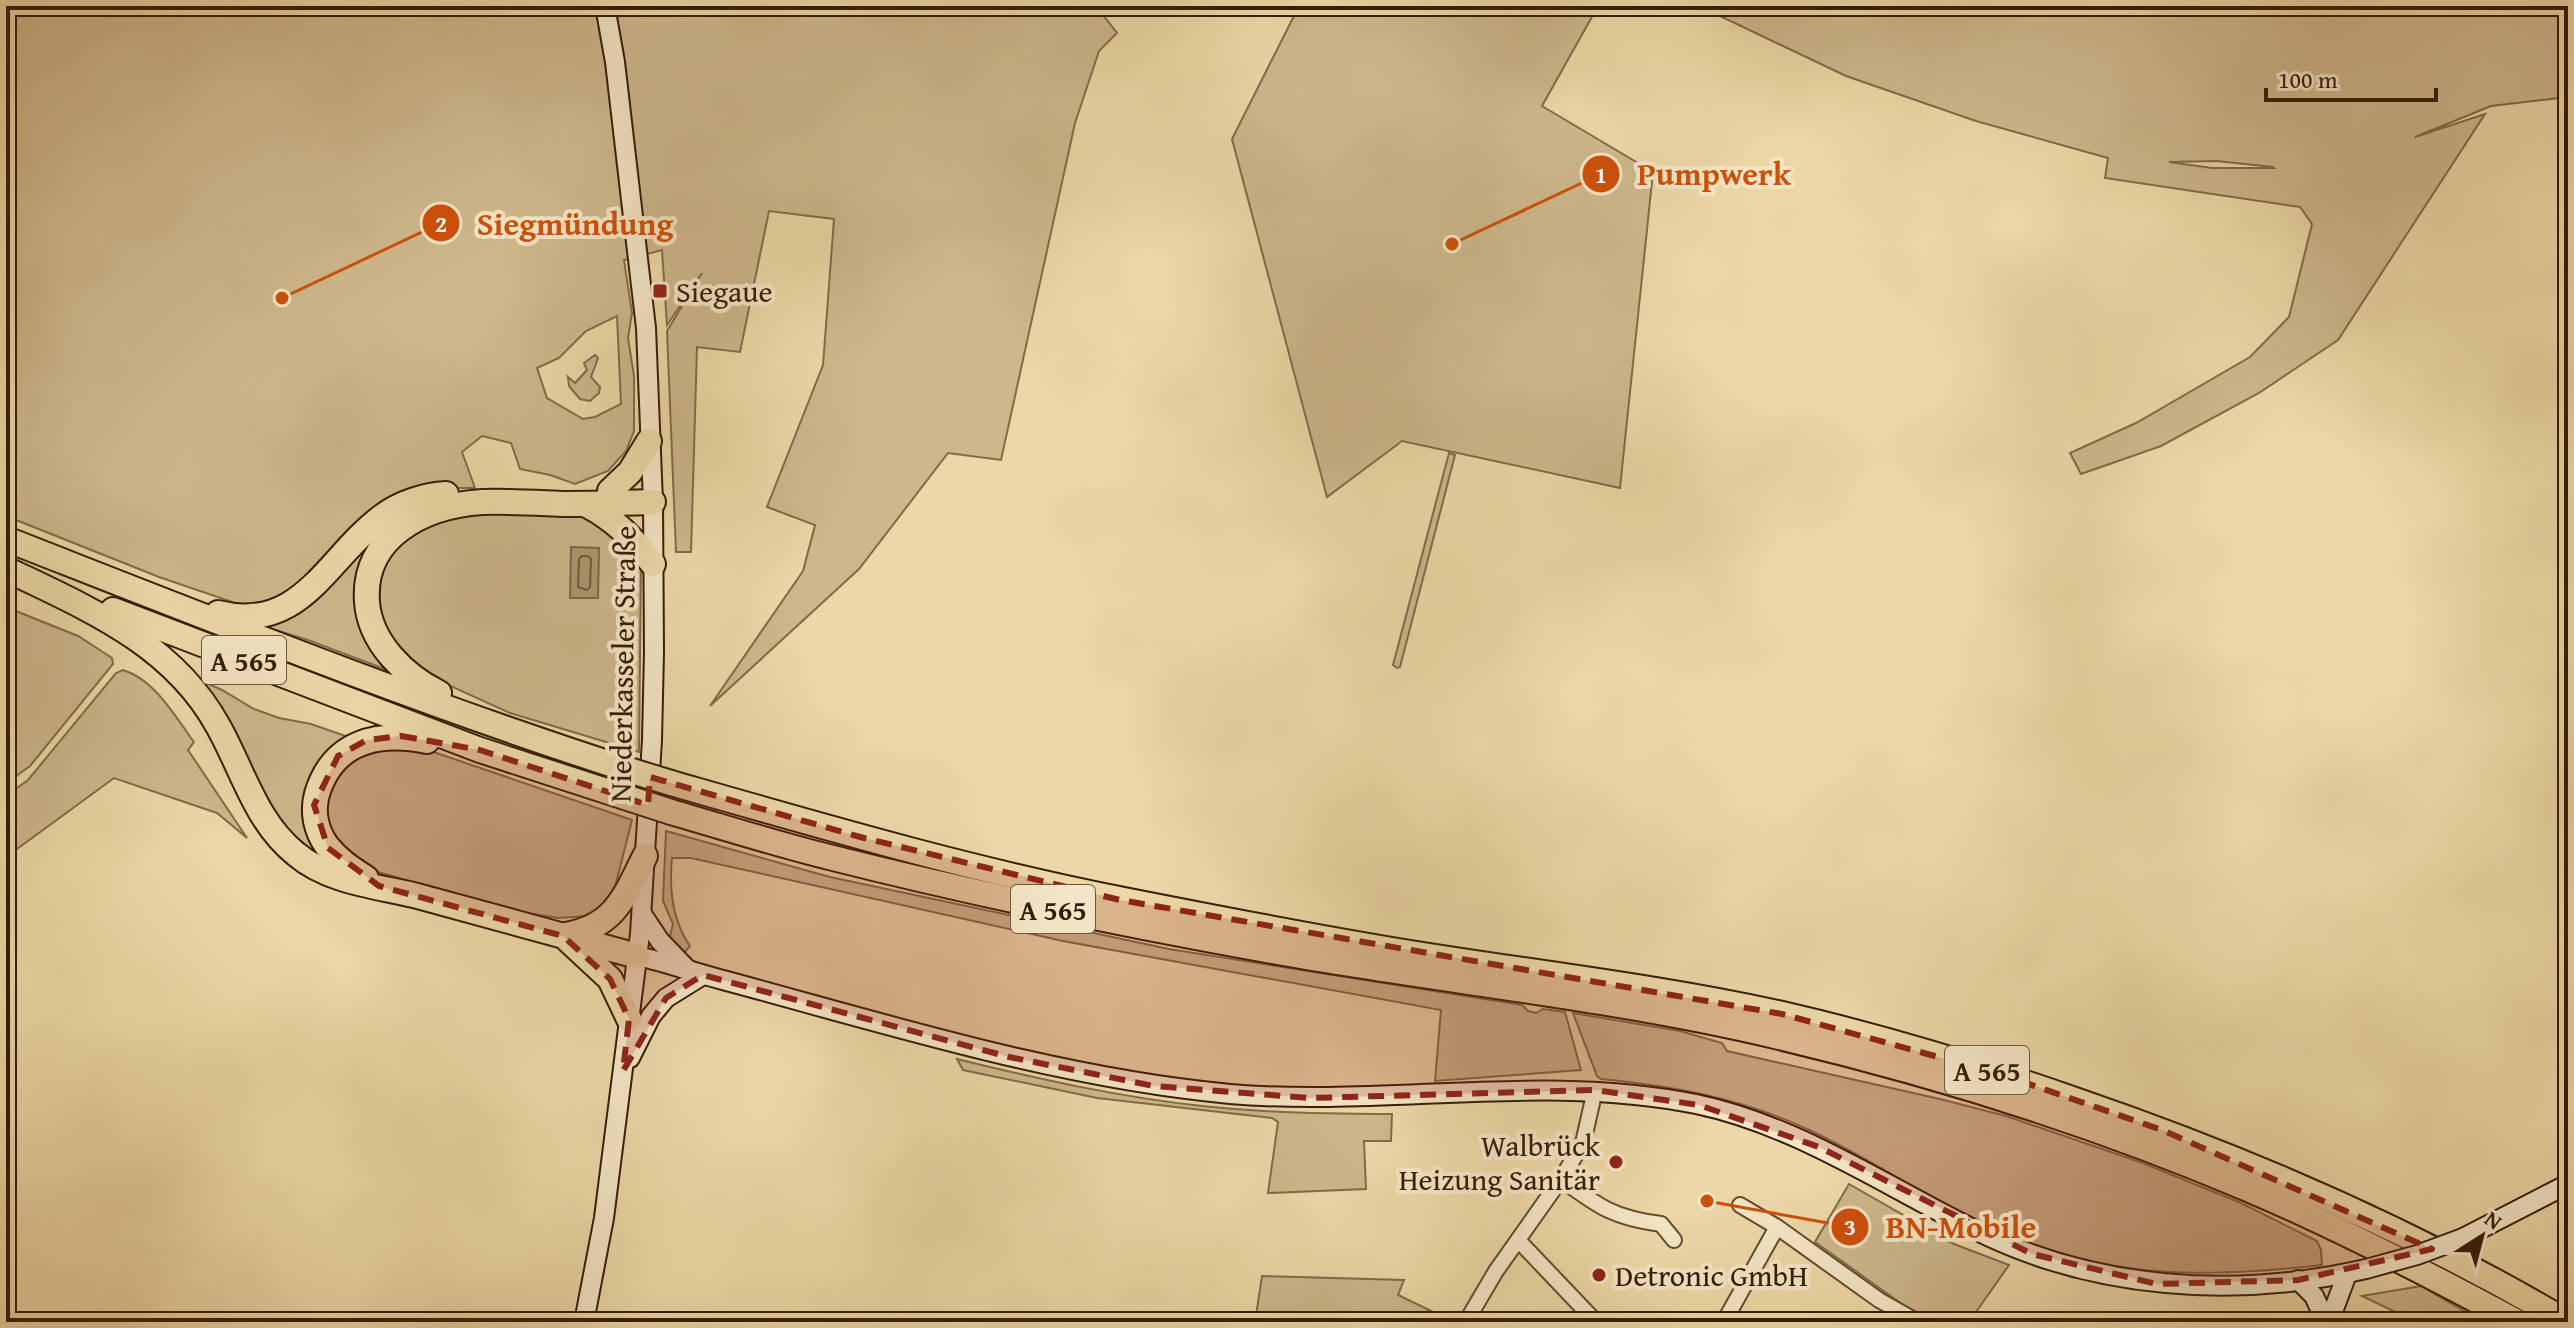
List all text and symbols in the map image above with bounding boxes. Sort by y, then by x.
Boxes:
scale bar [2266,52,2436,102]
text: 100 m [2278,62,2338,97]
callout: Pumpwerk [1581,146,1806,202]
text: Pumpwerk [1637,150,1792,197]
text: 1 [1595,157,1607,192]
callout: Siegmündung [421,195,690,251]
text: Siegmündung [477,200,673,247]
text: 2 [435,206,447,241]
place label: Siegaue [676,269,773,313]
marker: Siegaue [651,282,669,300]
street label: Niederkasseler Straße [598,525,646,803]
road number: A 565 [202,636,286,684]
road number: A 565 [1011,885,1095,933]
road number: A 565 [1945,1046,2029,1094]
place label: Walbrück Heizung Sanitär [1399,1123,1601,1201]
marker: Walbrück Heizung Sanitär [1607,1153,1625,1171]
north arrow [2442,1196,2522,1276]
callout: BN-Mobile [1830,1199,2052,1255]
text: BN-Mobile [1886,1203,2036,1250]
text: N [2478,1203,2509,1237]
text: 3 [1844,1209,1856,1244]
place label: Detronic GmbH [1615,1253,1808,1297]
marker: Detronic GmbH [1590,1266,1608,1284]

